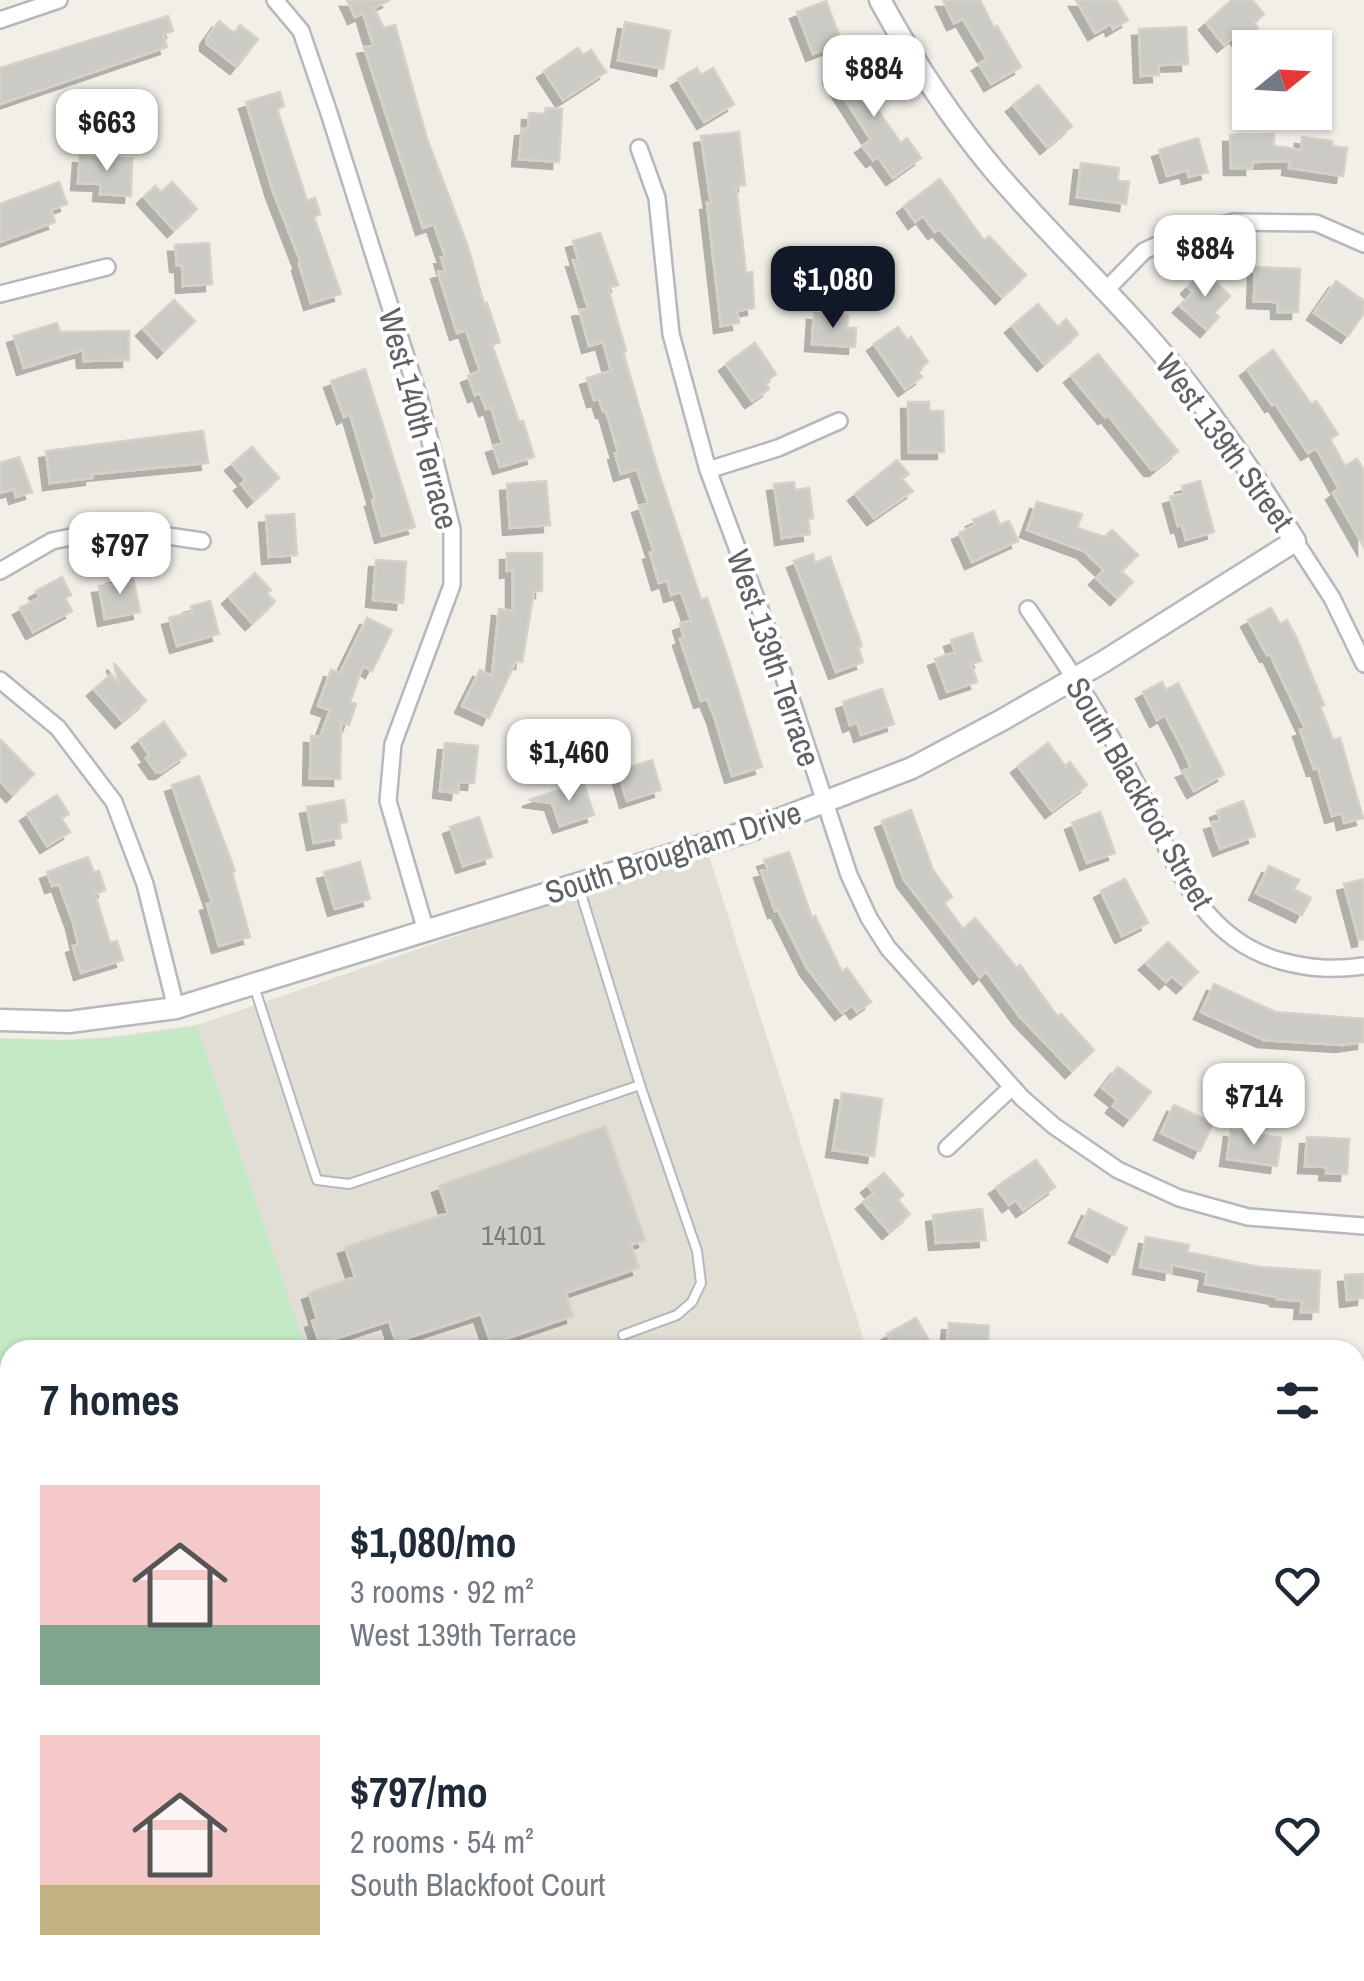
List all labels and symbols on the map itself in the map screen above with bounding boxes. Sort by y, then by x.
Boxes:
north arrow [1232,30,1332,130]
pin: $884 [815,35,933,120]
pin: $663 [48,89,166,174]
pin: $884 [1146,215,1264,300]
pin: $1,080 [752,246,914,331]
street label: West 140th Terrace [369,304,469,534]
street label: West 139th Street [1146,345,1304,539]
pin: $797 [61,512,179,597]
street label: West 139th Terrace [717,544,831,772]
street label: South Blackfoot Street [1056,669,1224,917]
pin: $1,460 [488,719,650,804]
street label: South Brougham Drive [539,790,807,914]
pin: $714 [1195,1063,1313,1148]
house number: 14101 [481,1216,545,1254]

